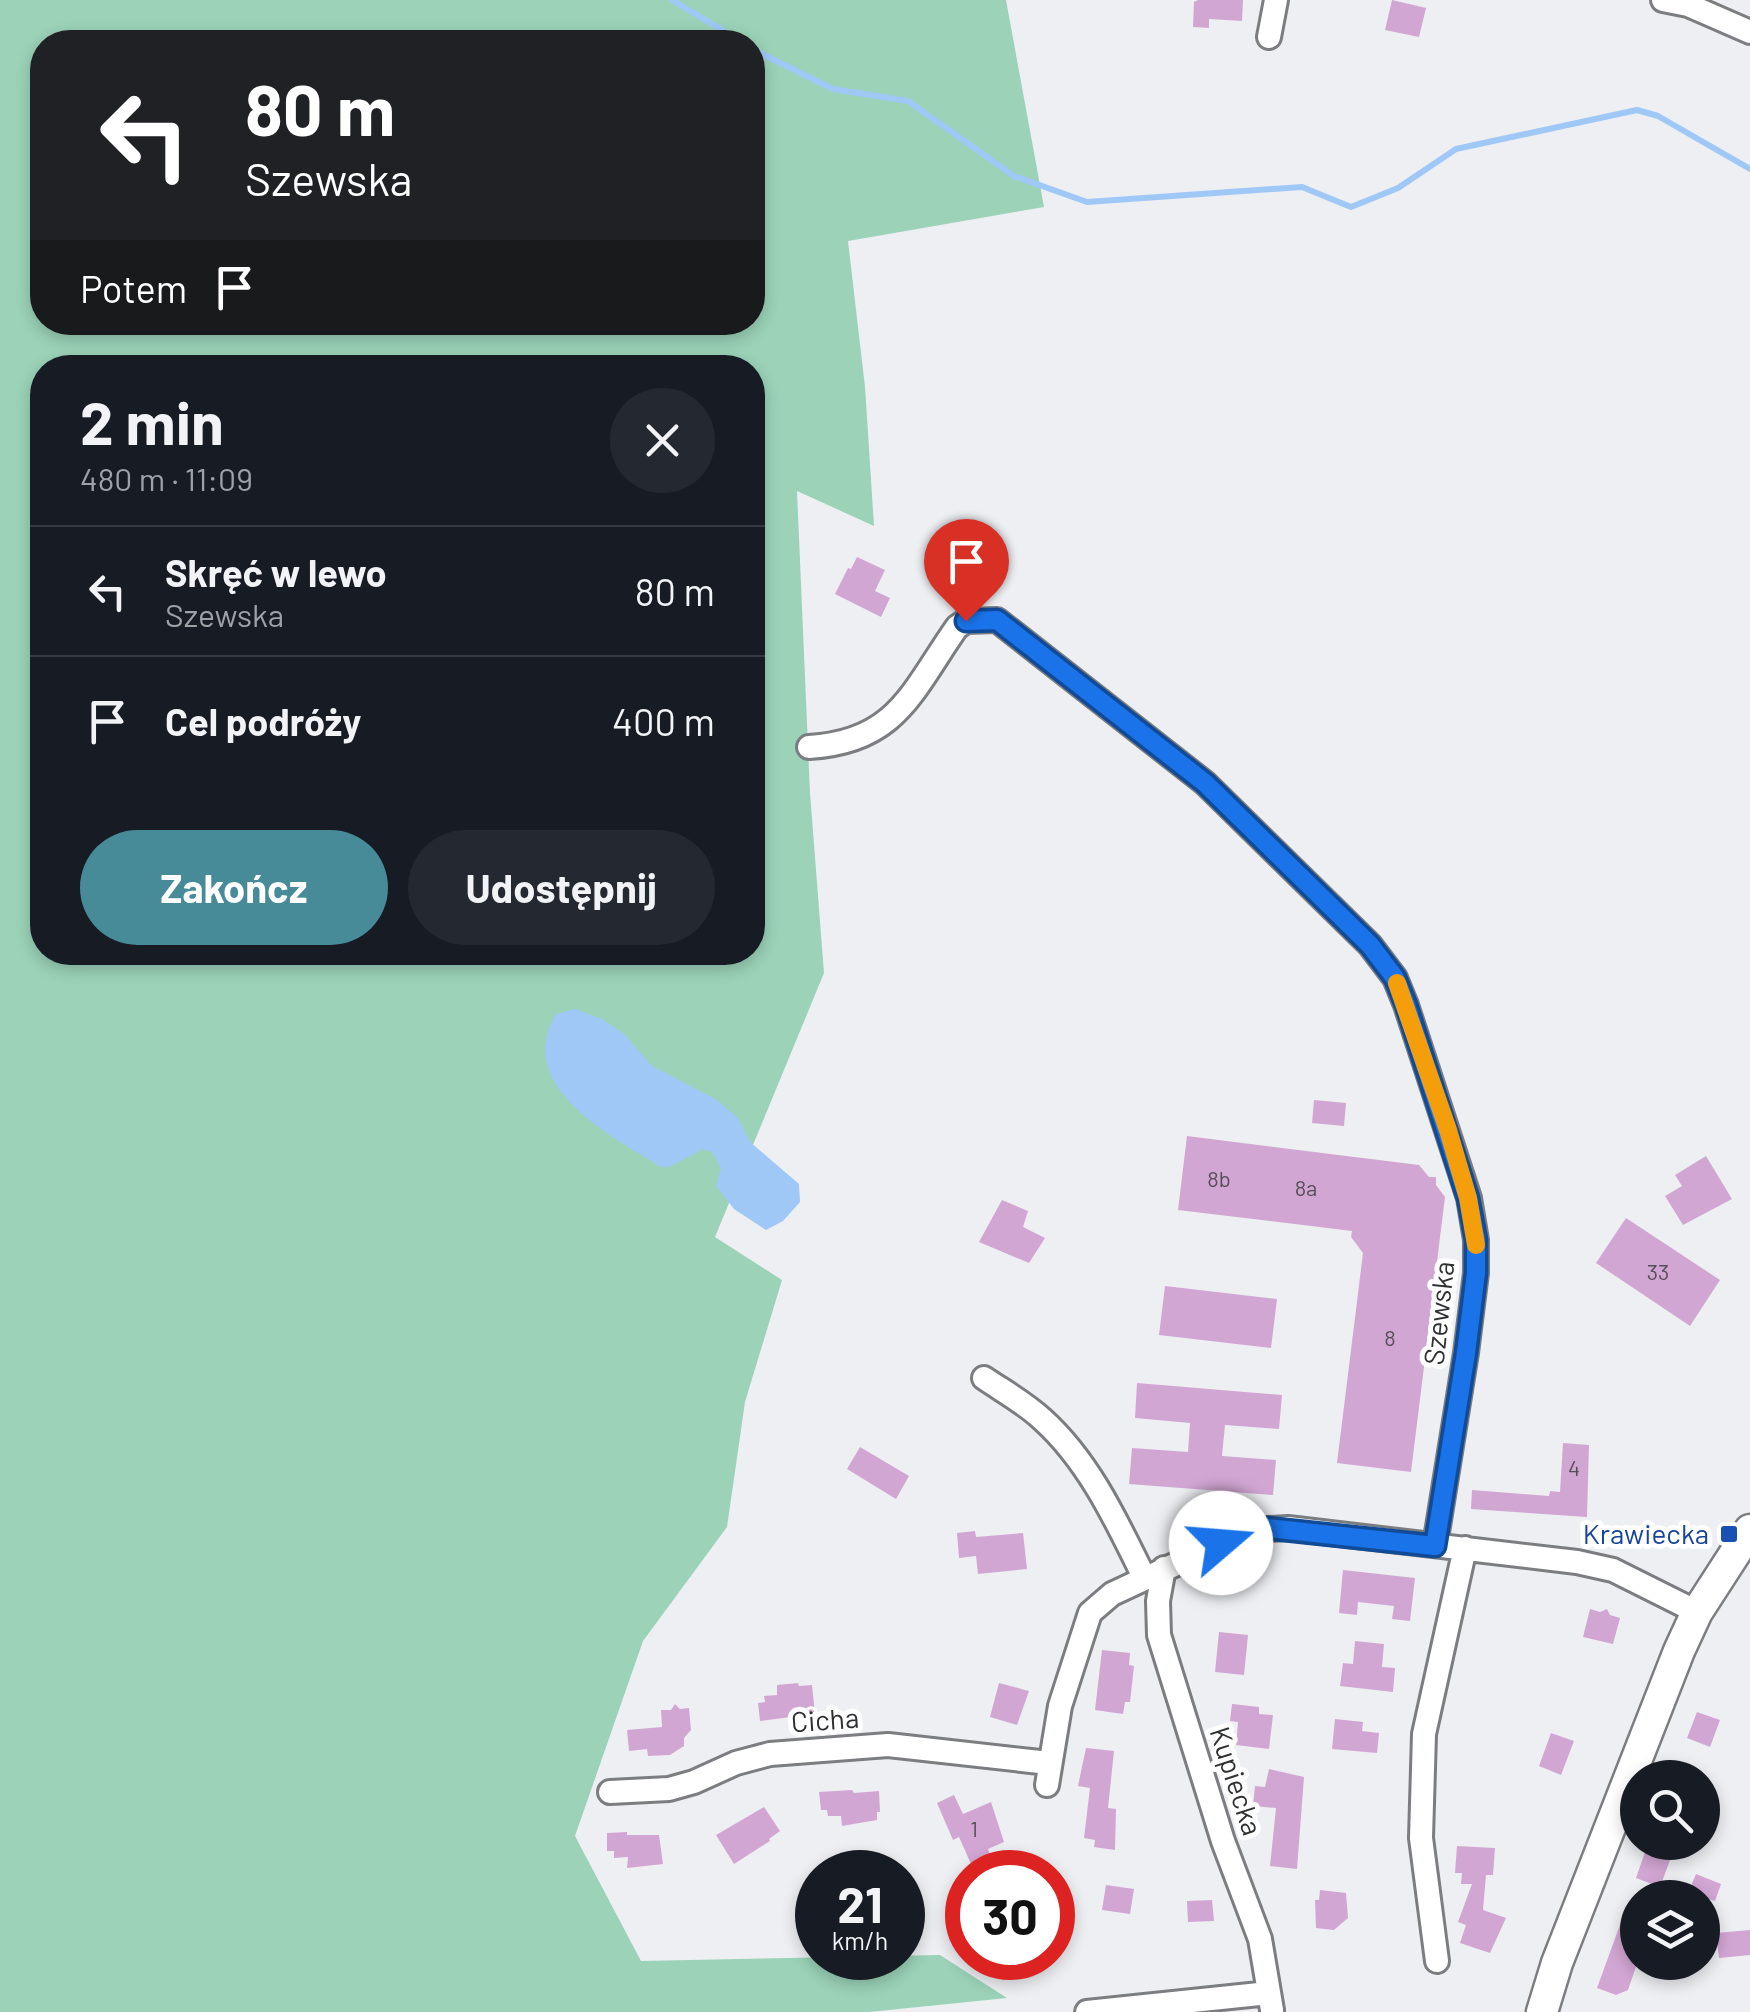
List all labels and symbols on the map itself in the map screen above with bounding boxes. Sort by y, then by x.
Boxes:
pin [924,519,1009,622]
house number: 8b [1207,1165,1231,1191]
house number: 8a [1295,1174,1317,1200]
house number: 33 [1647,1258,1669,1284]
street label: Szewska [1416,1259,1460,1367]
house number: 8 [1384,1324,1396,1350]
house number: 4 [1568,1454,1580,1480]
position arrow [1169,1491,1273,1595]
place label: Krawiecka [1583,1516,1709,1550]
marker: Krawiecka [1718,1523,1740,1545]
street label: Cicha [790,1700,860,1738]
street label: Kupiecka [1203,1722,1270,1839]
house number: 1 [970,1815,978,1841]
speed limit sign: 30 [945,1850,1075,1980]

